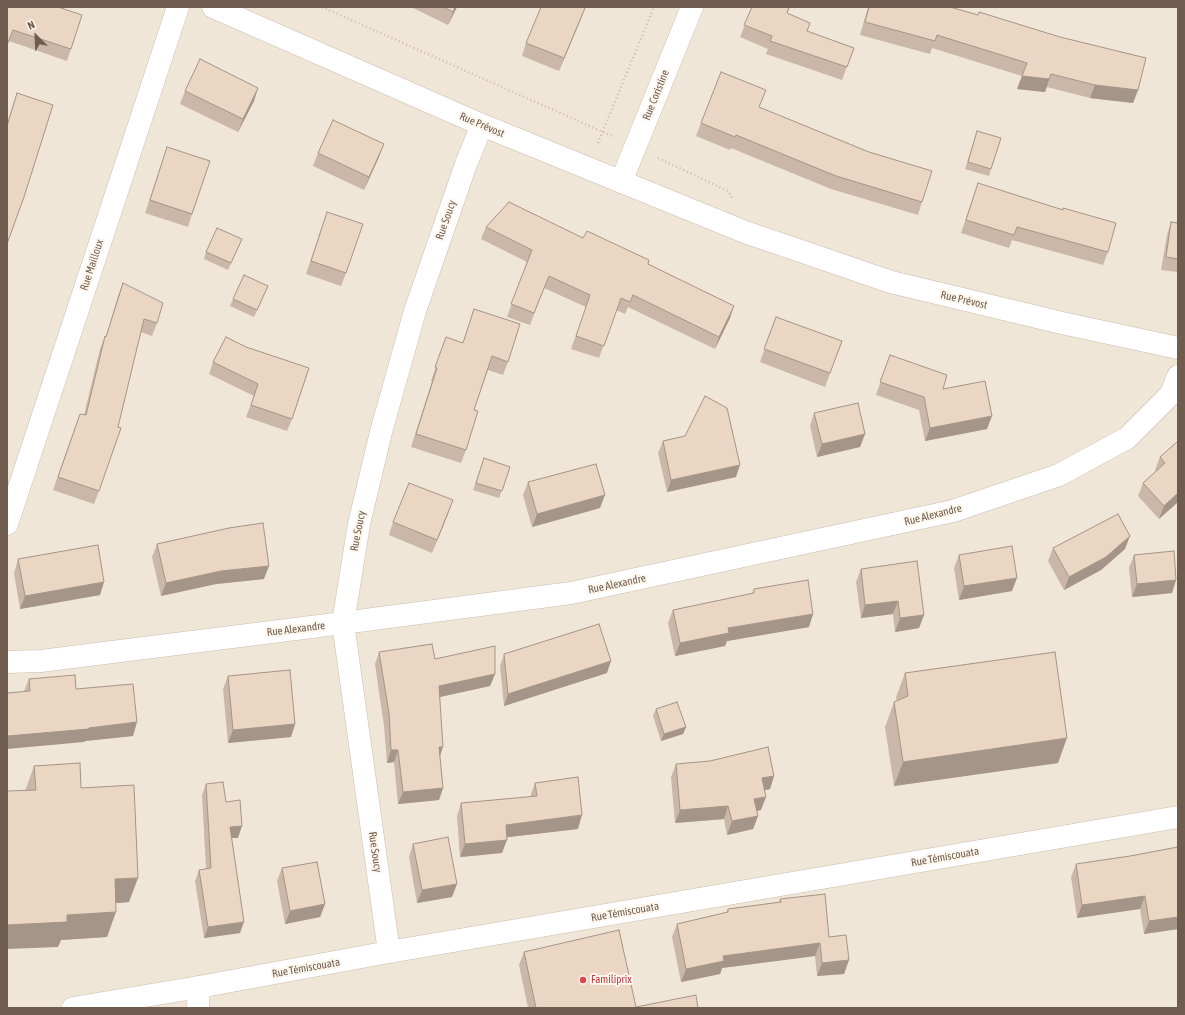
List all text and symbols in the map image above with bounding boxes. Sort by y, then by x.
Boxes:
north arrow [16,16,56,56]
text: N [26,18,37,32]
street label: Rue Coristine [640,68,672,122]
street label: Rue Prévost [458,110,506,140]
street label: Rue Soucy [433,198,459,242]
street label: Rue Mailloux [78,238,106,292]
street label: Rue Prévost [939,288,989,312]
street label: Rue Alexandre [903,501,963,529]
street label: Rue Soucy [348,510,368,552]
street label: Rue Alexandre [587,571,647,597]
street label: Rue Alexandre [266,619,326,639]
street label: Rue Soucy [366,831,384,873]
street label: Rue Témiscouata [910,845,980,869]
street label: Rue Témiscouata [590,900,660,924]
street label: Rue Témiscouata [271,956,341,980]
place label: Familiprix [591,973,632,987]
marker: Familiprix [578,975,588,985]

